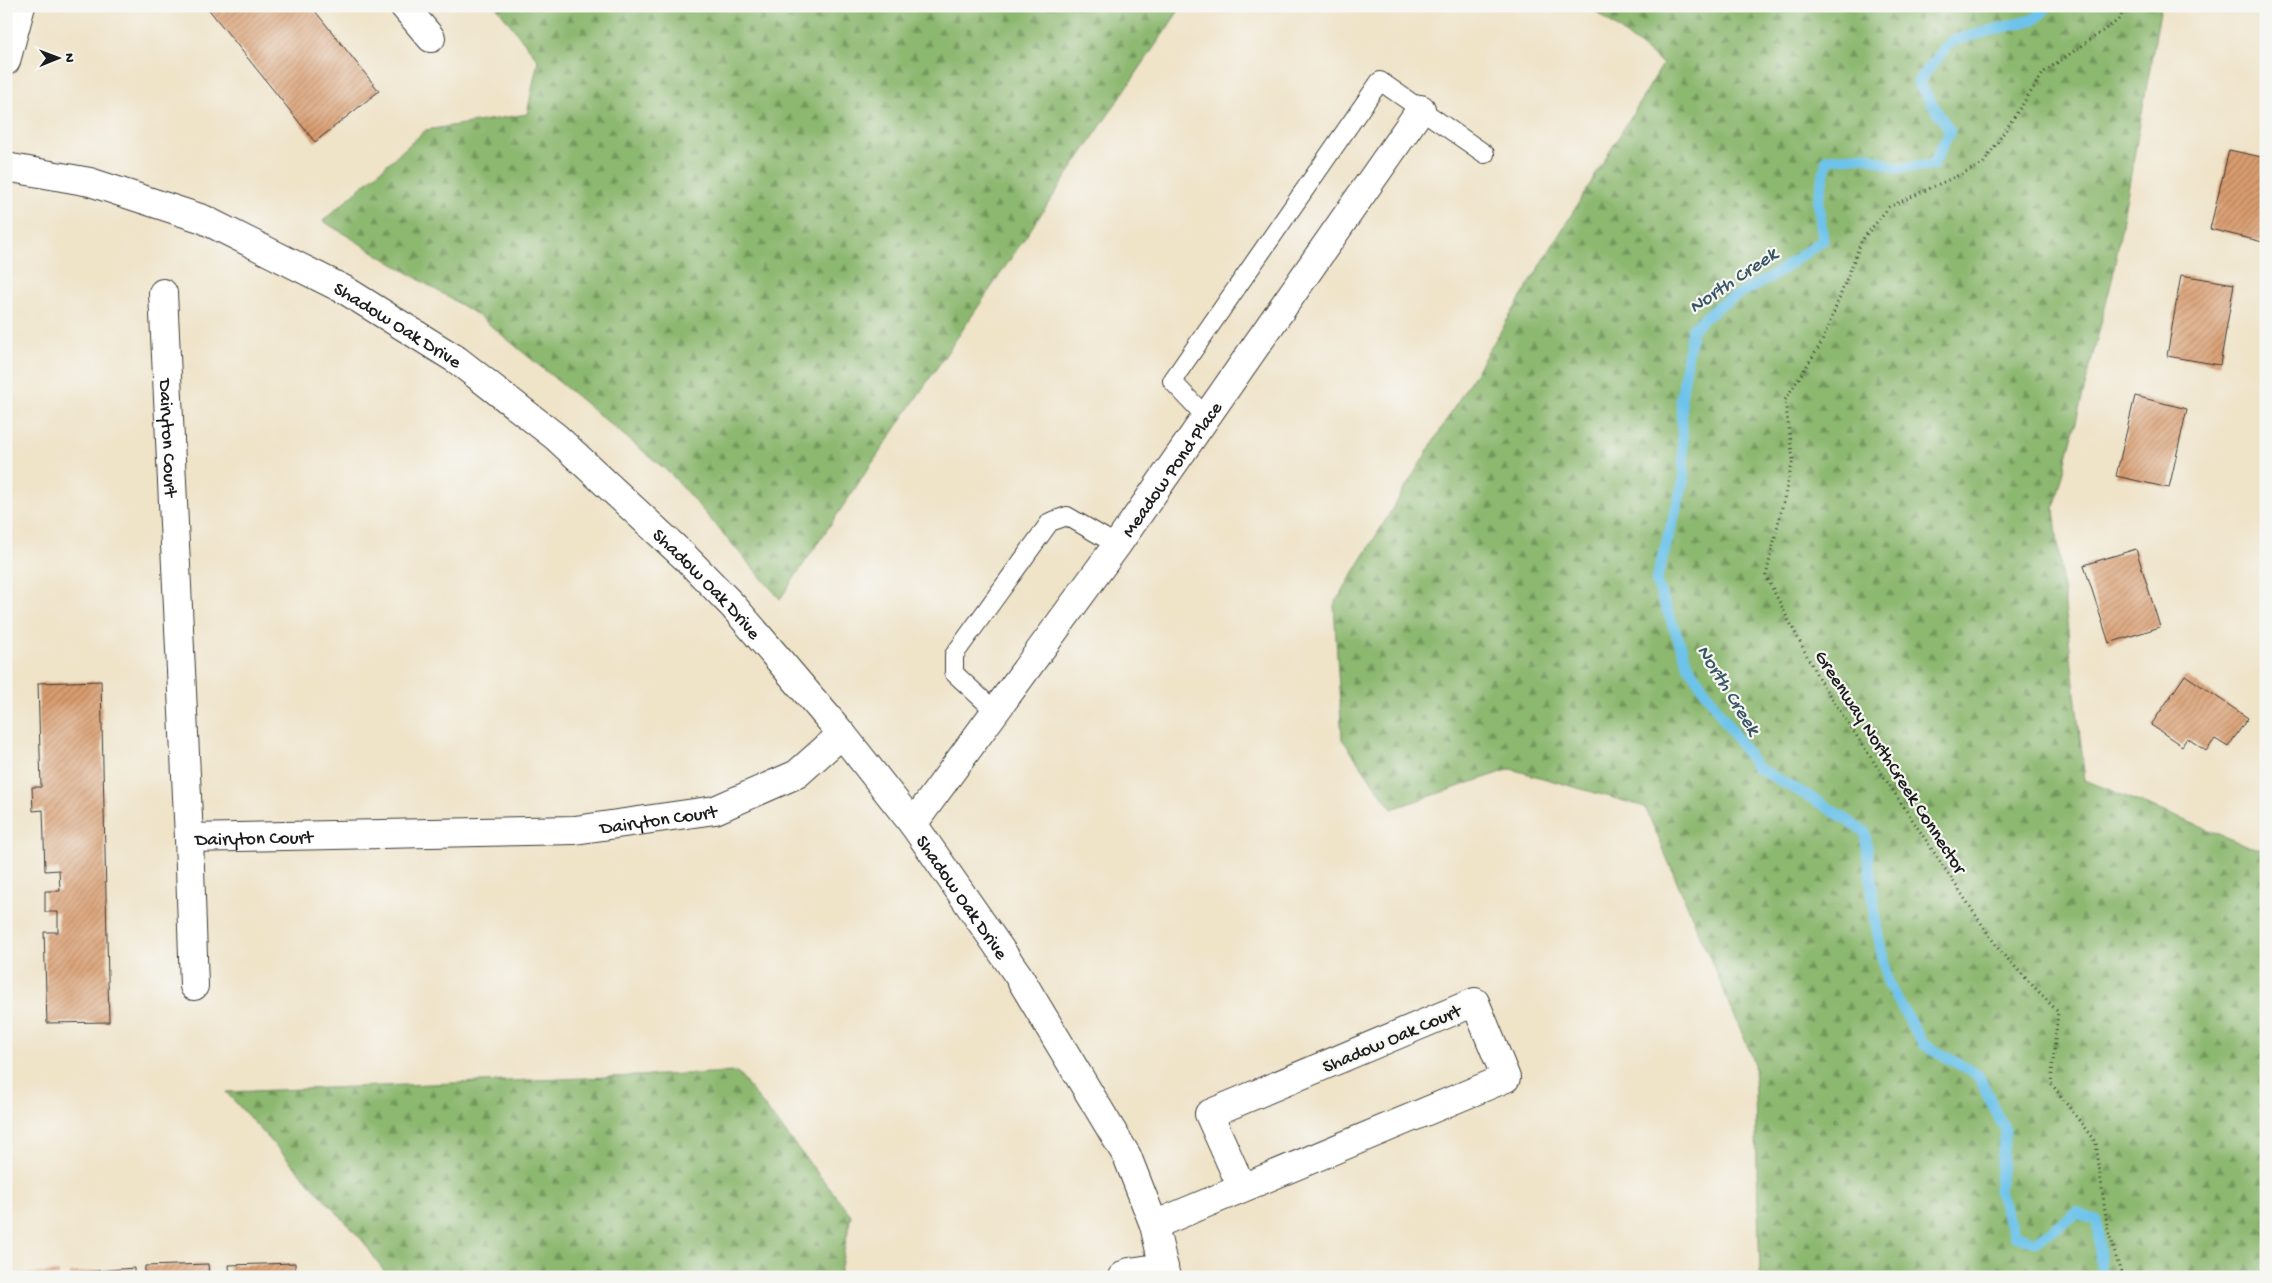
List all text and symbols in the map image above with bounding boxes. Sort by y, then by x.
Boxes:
north arrow [32,32,82,82]
text: N [60,53,77,63]
water label: North Creek [1685,243,1784,320]
street label: Shadow Oak Drive [329,278,465,375]
street label: Dairyton Court [152,377,181,500]
street label: Meadow Pond Place [1118,398,1229,543]
street label: Shadow Oak Drive [646,525,764,645]
water label: North Creek [1690,642,1765,742]
street label: Greenway NorthCreek Connector [1808,647,1971,881]
street label: Dairyton Court [597,802,721,842]
street label: Dairyton Court [193,827,315,853]
street label: Shadow Oak Drive [909,832,1012,965]
street label: Shadow Oak Court [1320,1000,1467,1080]

